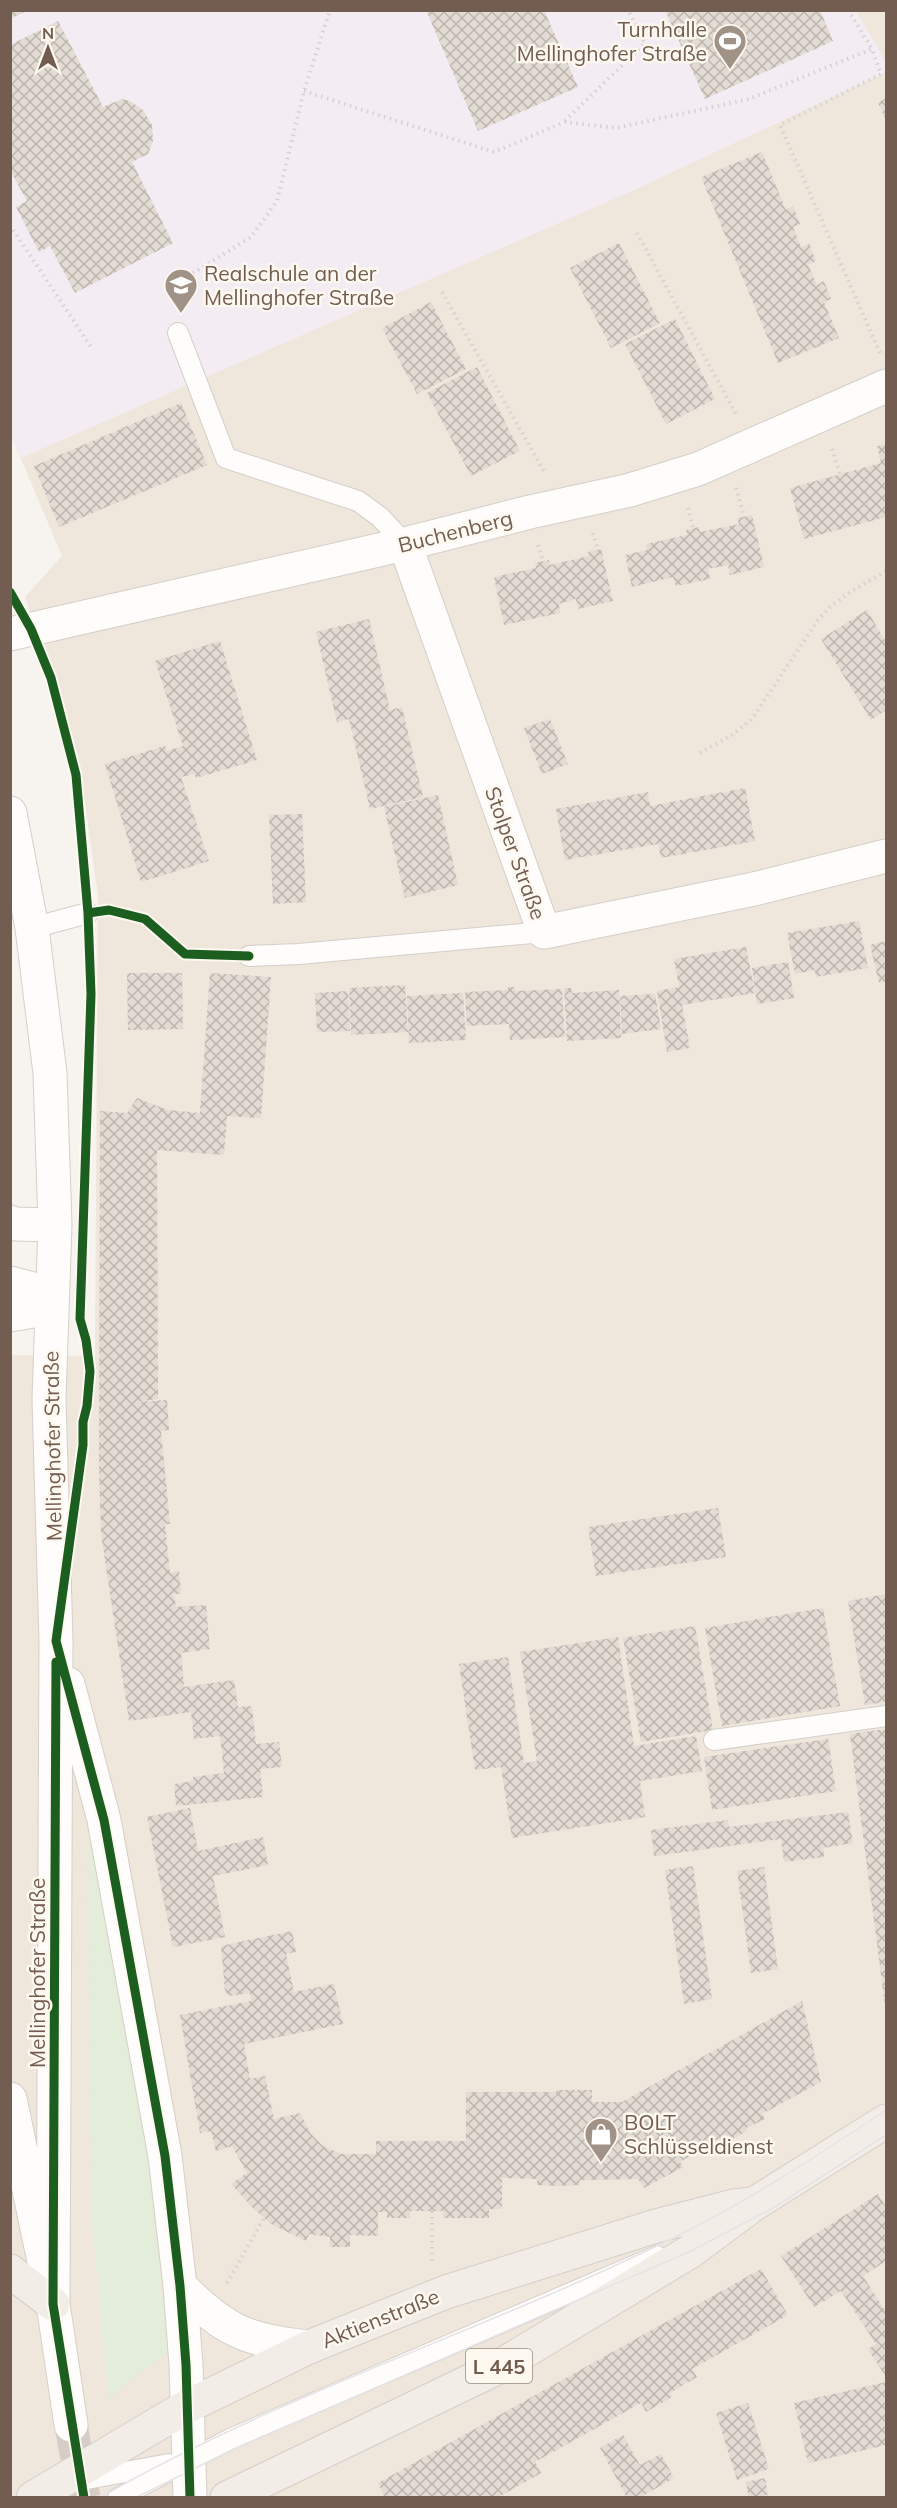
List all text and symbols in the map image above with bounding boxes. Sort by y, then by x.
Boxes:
place label: Turnhalle Mellinghofer Straße [517,16,707,66]
north arrow [18,18,78,78]
text: N [42,23,54,43]
sports icon: Turnhalle Mellinghofer Straße [712,23,748,70]
place label: Realschule an der Mellinghofer Straße [204,260,394,310]
school or university icon: Realschule an der Mellinghofer Straße [163,267,199,314]
street label: Buchenberg [395,504,515,558]
street label: Stolper Straße [480,783,552,923]
street label: Mellinghofer Straße [37,1351,67,1541]
street label: Mellinghofer Straße [24,1878,50,2068]
place label: BOLT Schlüsseldienst [624,2109,773,2159]
shop icon: BOLT Schlüsseldienst [583,2116,619,2163]
street label: Aktienstraße [317,2283,443,2353]
road number: L 445 [466,2349,532,2383]

